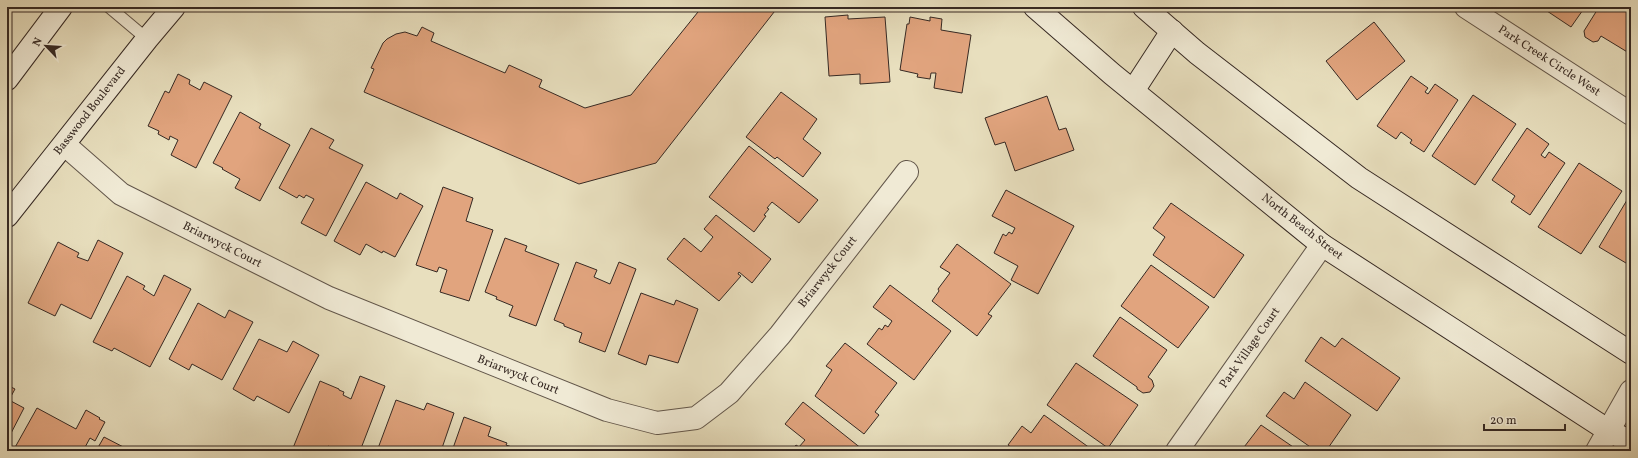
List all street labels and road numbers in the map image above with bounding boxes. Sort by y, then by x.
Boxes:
street label: Park Creek Circle West [1495,22,1603,100]
street label: Basswood Boulevard [50,63,130,159]
street label: North Beach Street [1258,190,1346,264]
street label: Briarwyck Court [180,218,264,272]
street label: Briarwyck Court [795,233,861,311]
street label: Park Village Court [1216,304,1284,392]
street label: Briarwyck Court [475,351,561,399]

